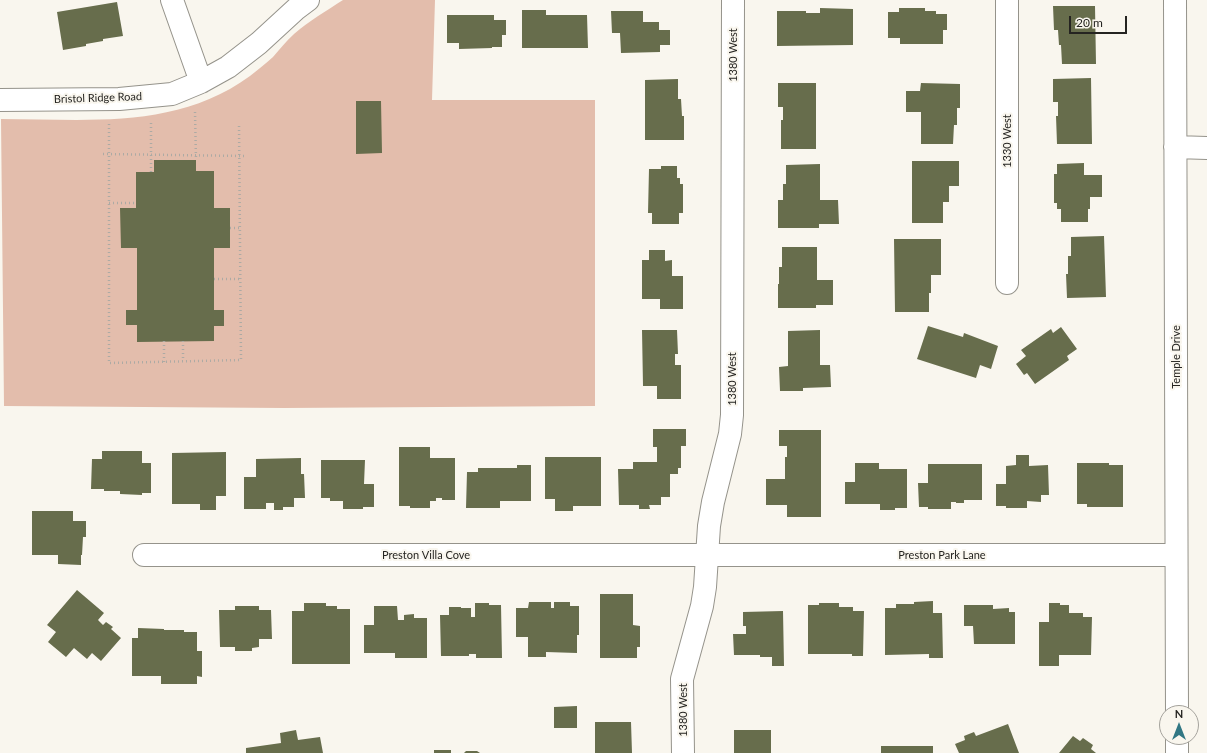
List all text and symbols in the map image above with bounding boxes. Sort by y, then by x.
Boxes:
scale bar [1071,8,1129,34]
text: 20 m [1076,15,1103,30]
street label: 1380 West [726,28,740,82]
street label: Bristol Ridge Road [54,90,142,106]
street label: 1330 West [1000,114,1014,168]
street label: Temple Drive [1169,325,1183,389]
street label: 1380 West [725,352,739,406]
street label: Preston Villa Cove [382,548,470,562]
street label: Preston Park Lane [898,548,986,562]
street label: 1380 West [676,683,690,737]
north arrow [1159,705,1199,745]
text: N [1175,707,1183,720]

